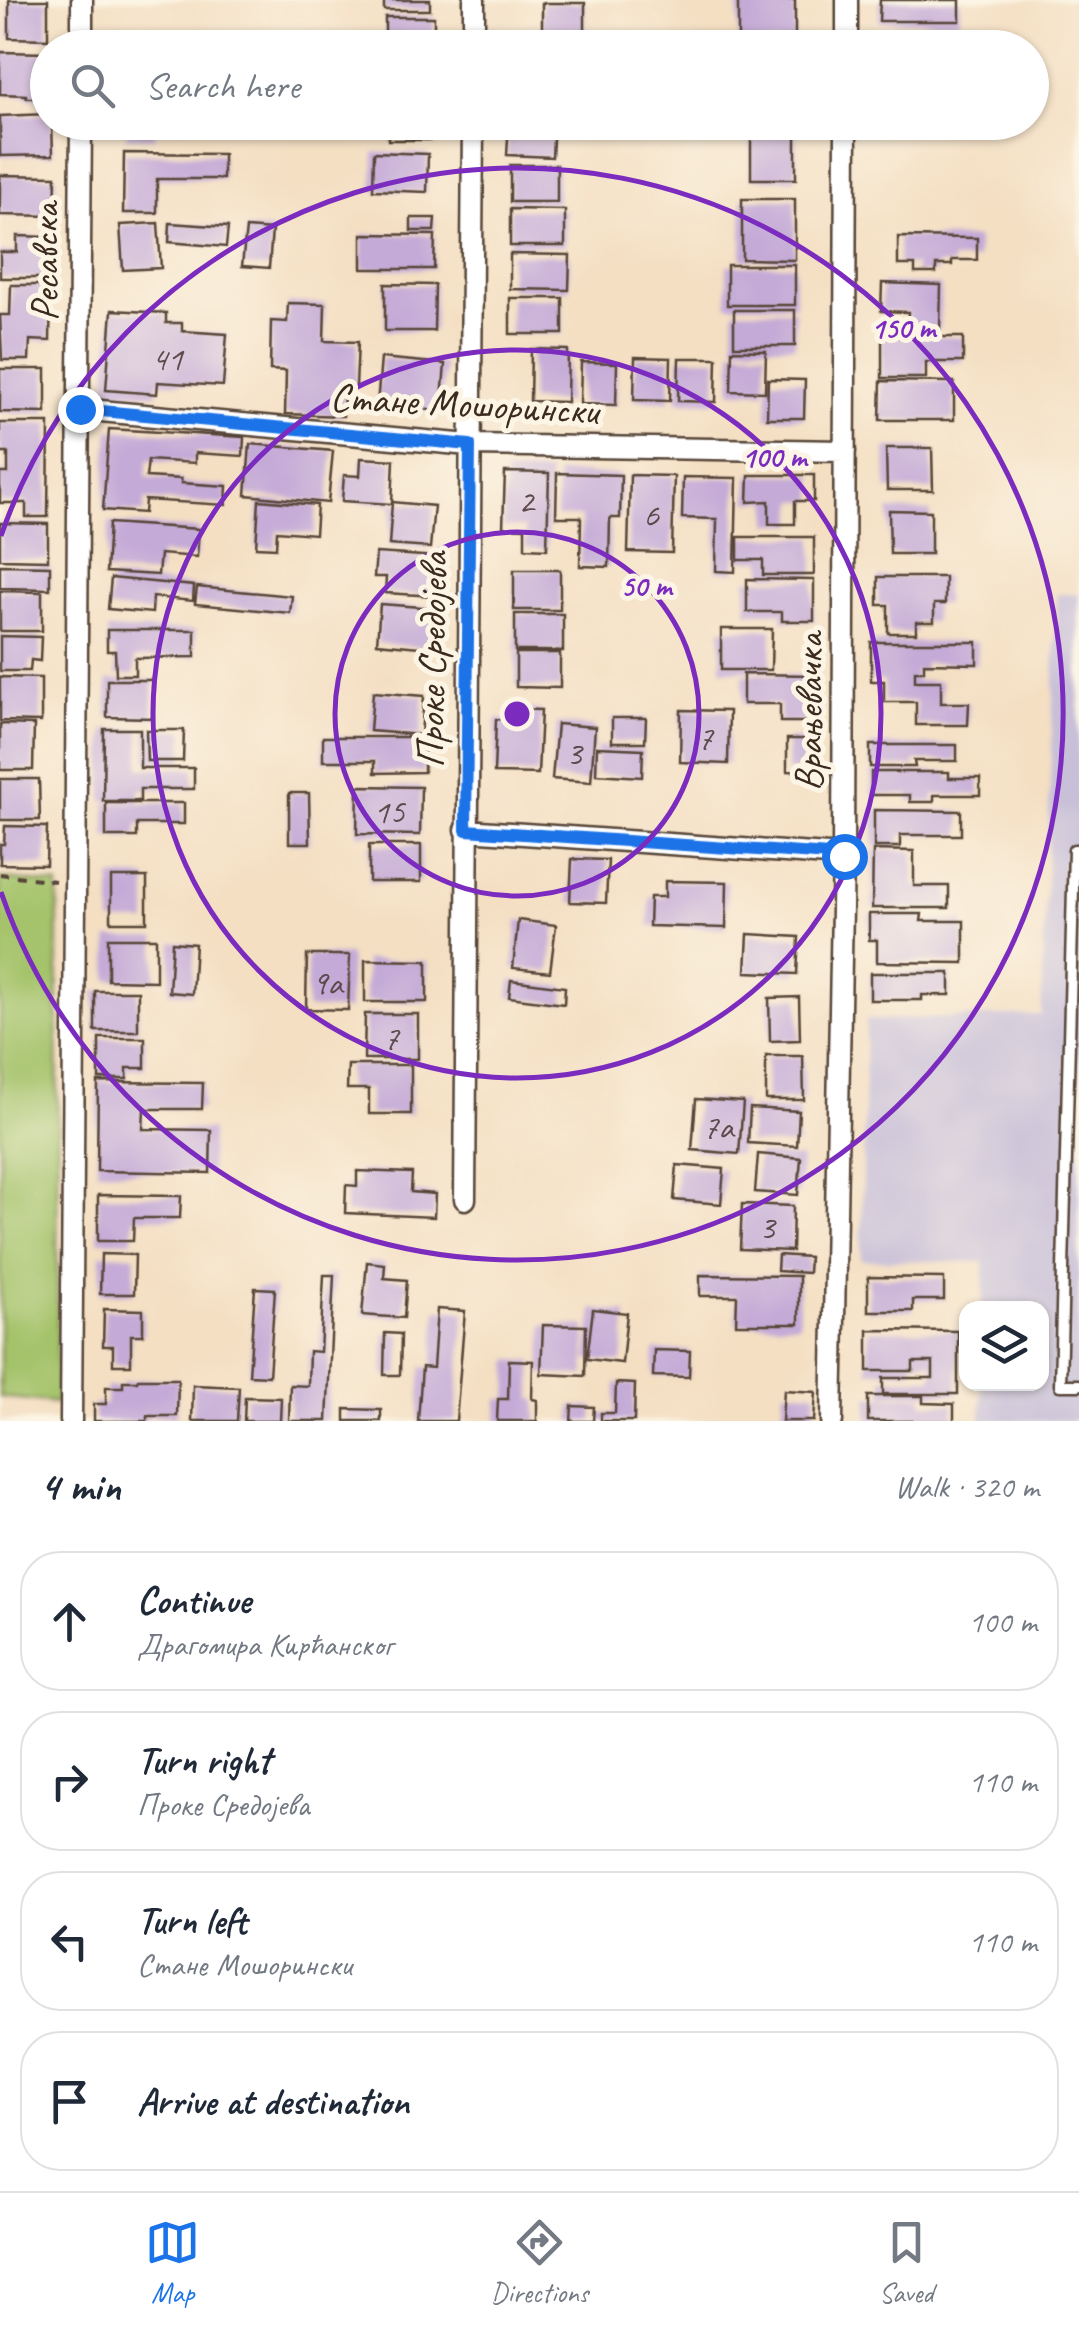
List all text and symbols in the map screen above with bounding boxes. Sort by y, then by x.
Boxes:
search box [30,30,1049,140]
icon: search [65,58,120,113]
text: Search here [145,62,300,109]
street label: Ресавска [20,199,70,321]
text: 150 m [871,309,938,347]
house number: 41 [151,336,185,381]
street label: Стане Мошорински [329,372,603,436]
route end [58,387,104,433]
text: 100 m [742,438,809,476]
house number: 2 [518,478,537,523]
house number: 6 [643,492,660,537]
street label: Проке Средојева [405,549,459,768]
text: 50 m [621,567,674,605]
street label: Врањевачка [784,629,834,791]
centre of rings [499,696,535,732]
house number: 7 [697,715,715,760]
house number: 3 [566,731,584,776]
house number: 15 [373,789,407,834]
route start [822,834,868,880]
house number: 9a [311,960,345,1005]
house number: 7 [383,1015,401,1060]
house number: 7a [702,1104,736,1149]
house number: 3 [759,1205,777,1250]
map controls [959,1301,1049,1391]
button: layers [959,1301,1049,1391]
text: 4 min [40,1460,120,1513]
text: Walk · 320 m [895,1466,1039,1507]
text: Continue [137,1577,251,1624]
icon: ahead [42,1594,97,1649]
text: 100 m [968,1601,1037,1642]
text: Драгомира Кирћанског [137,1624,393,1665]
text: Turn right [137,1737,271,1784]
icon: right [42,1754,97,1809]
text: 110 m [968,1761,1037,1802]
text: Проке Средојева [137,1784,309,1825]
text: Turn left [137,1897,247,1944]
icon: left [42,1914,97,1969]
text: 110 m [968,1921,1037,1962]
text: Стане Мошорински [137,1944,352,1985]
icon: arrive [42,2074,97,2129]
text: Arrive at destination [137,2078,409,2125]
tab: Map [145,2215,200,2310]
tab: Directions [491,2215,588,2310]
tab: Saved [879,2215,934,2310]

